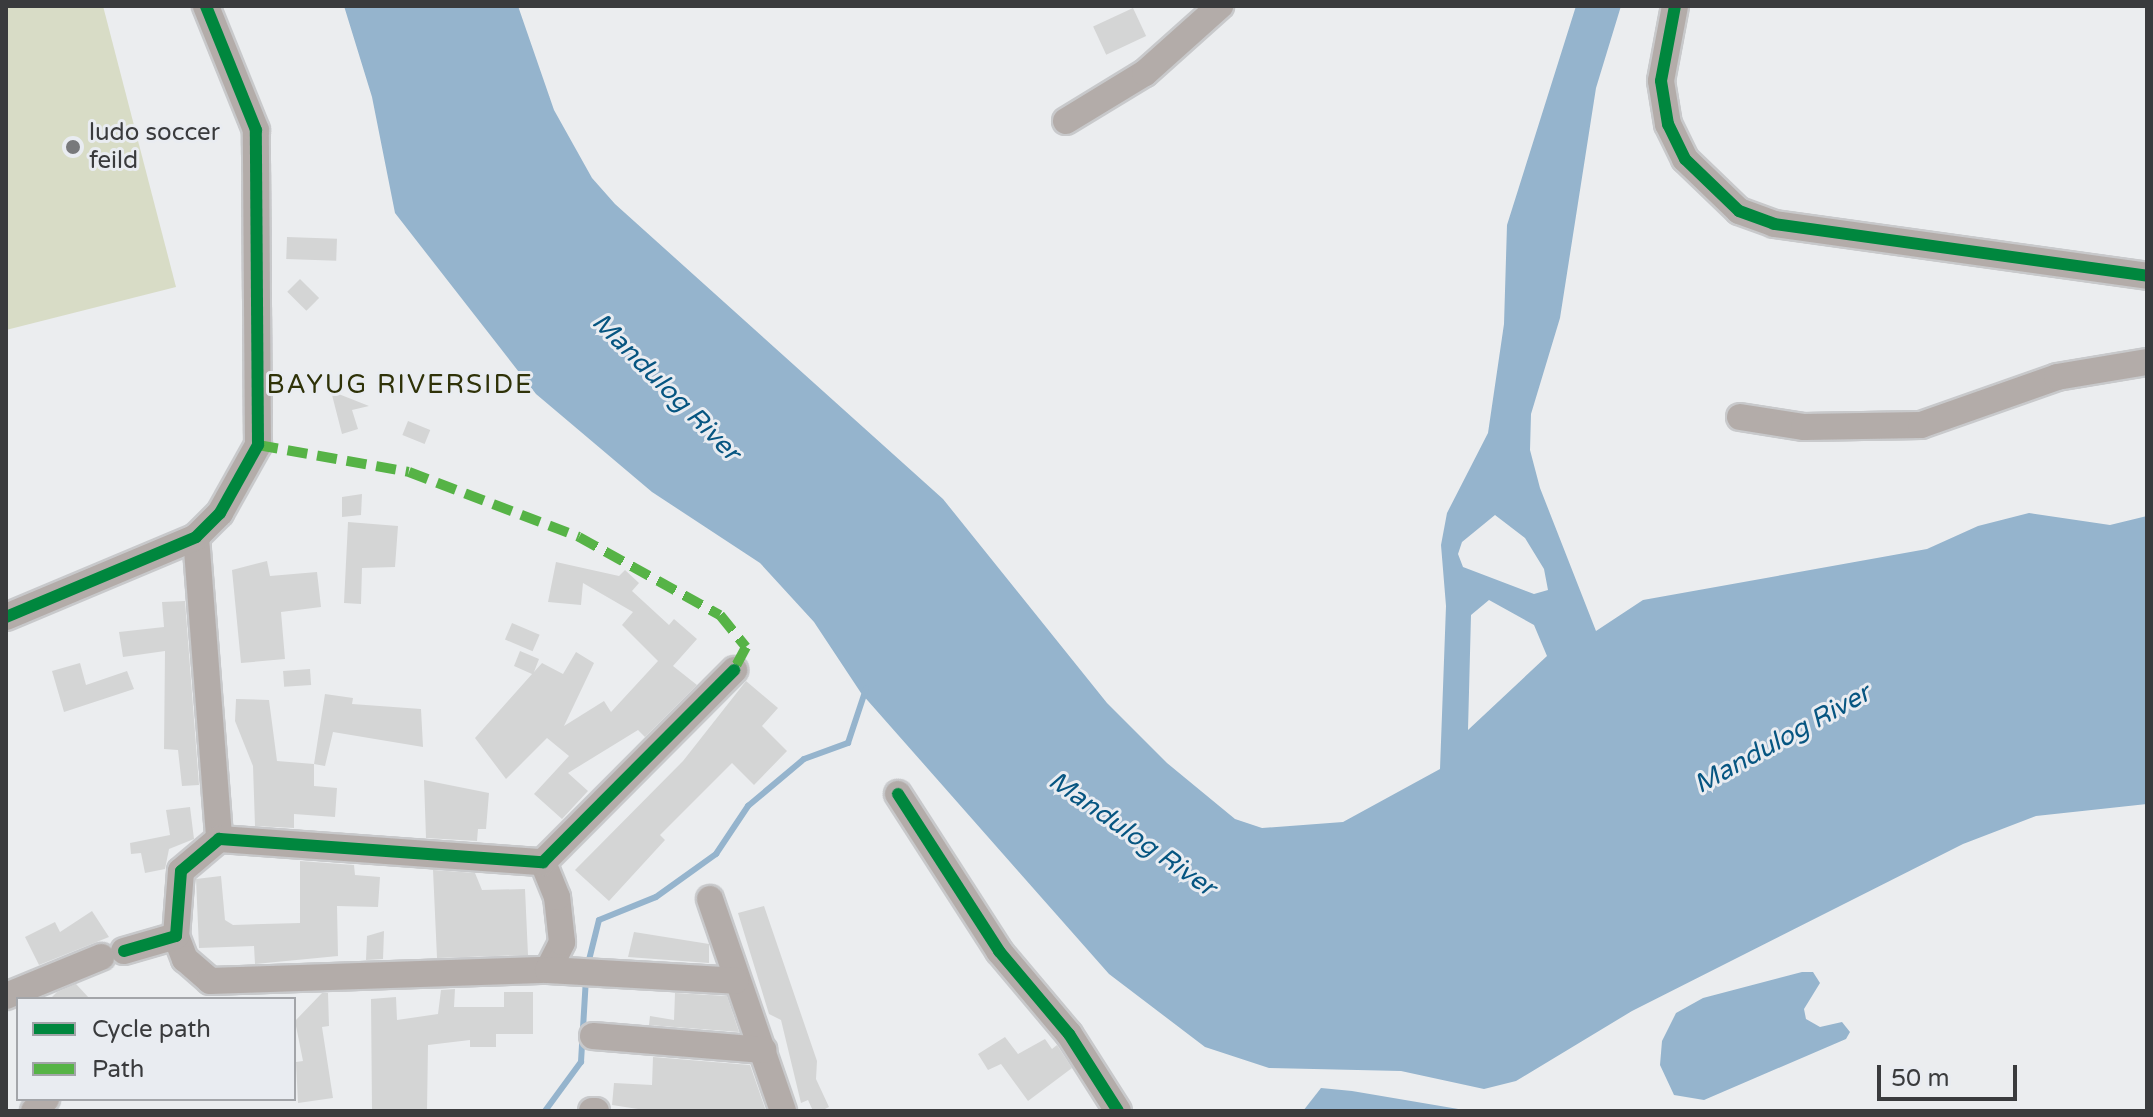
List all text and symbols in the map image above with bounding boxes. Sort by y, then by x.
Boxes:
place label: ludo soccer feild [89,119,220,175]
marker: ludo soccer feild [64,138,82,156]
water label: Mandulog River [585,306,747,468]
district label: BAYUG RIVERSIDE [266,369,534,401]
water label: Mandulog River [1689,678,1875,800]
water label: Mandulog River [1043,765,1221,903]
legend [16,997,296,1101]
text: Cycle path [92,1015,211,1044]
scale bar [1881,1049,2021,1099]
text: Path [92,1055,145,1084]
text: 50 m [1891,1064,1949,1093]

